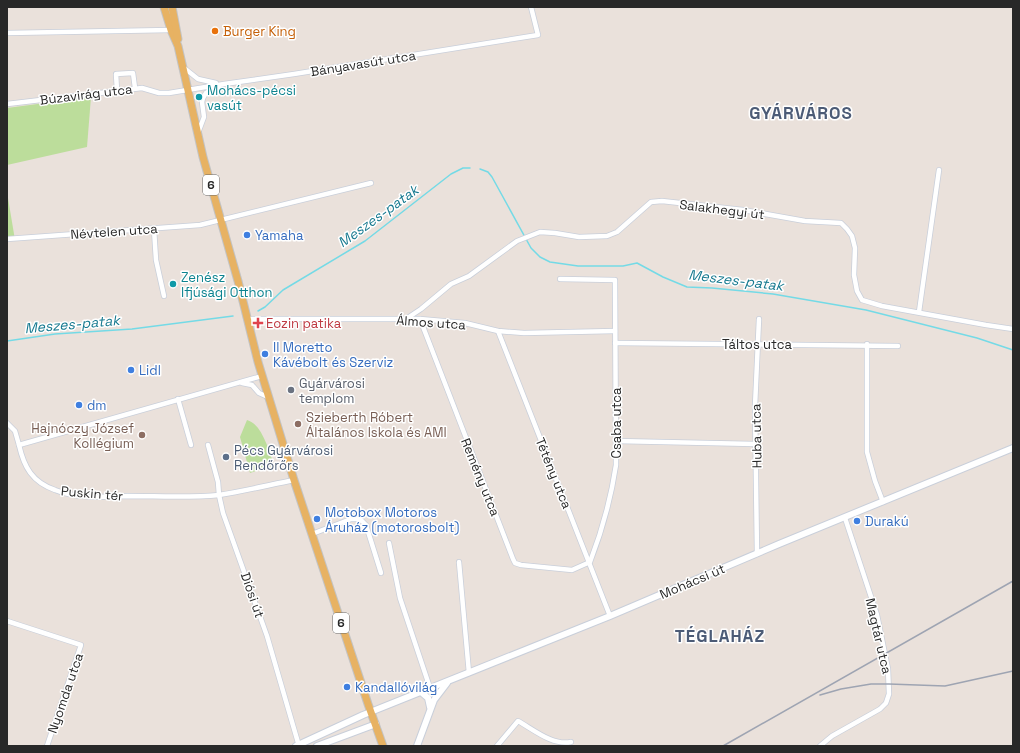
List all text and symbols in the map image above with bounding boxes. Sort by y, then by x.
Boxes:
place label: Burger King [223,23,296,40]
marker: Burger King [210,26,220,36]
street label: Bányavasút utca [309,47,417,80]
street label: Búzavirág utca [39,80,134,109]
place label: Mohács-pécsi vasút [207,82,296,114]
marker: Mohács-pécsi vasút [194,92,204,102]
district label: GYÁRVÁROS [749,102,853,124]
road number: 6 [203,175,219,195]
water label: Meszes-patak [334,180,423,251]
street label: Salakhegyi út [678,196,765,223]
street label: Névtelen utca [70,220,159,243]
place label: Yamaha [255,227,304,244]
marker: Yamaha [242,230,252,240]
water label: Meszes-patak [688,265,786,295]
place label: Zenész Ifjúsági Otthon [181,269,273,301]
marker: Zenész Ifjúsági Otthon [168,279,178,289]
water label: Meszes-patak [24,311,122,337]
street label: Álmos utca [396,312,467,333]
place label: Eozin patika [266,315,342,332]
marker: Eozin patika [253,318,263,328]
street label: Táltos utca [722,336,793,353]
place label: Il Moretto Kávébolt és Szerviz [273,339,394,371]
marker: Il Moretto Kávébolt és Szerviz [260,349,270,359]
place label: Lidl [139,362,161,379]
marker: Lidl [126,365,136,375]
place label: Gyárvárosi templom [299,375,365,407]
marker: Gyárvárosi templom [286,385,296,395]
street label: Csaba utca [608,387,625,458]
place label: dm [87,397,107,414]
marker: dm [74,400,84,410]
street label: Huba utca [747,403,766,468]
place label: Szieberth Róbert Általános Iskola és AMI [306,409,447,441]
marker: Szieberth Róbert Általános Iskola és AMI [293,419,303,429]
place label: Hajnóczy József Kollégium [31,420,134,452]
marker: Hajnóczy József Kollégium [137,430,147,440]
street label: Tétény utca [532,435,576,512]
street label: Remény utca [457,436,504,519]
place label: Pécs Gyárvárosi Rendőrőrs [234,442,333,474]
marker: Pécs Gyárvárosi Rendőrőrs [221,452,231,462]
street label: Puskin tér [60,482,124,505]
place label: Motobox Motoros Áruház (motorosbolt) [325,504,459,536]
place label: Durakú [865,513,909,530]
marker: Motobox Motoros Áruház (motorosbolt) [312,514,322,524]
marker: Durakú [852,516,862,526]
street label: Mohácsi út [657,560,728,603]
street label: Diósi út [237,570,268,620]
street label: Magtár utca [862,596,896,676]
road number: 6 [333,613,349,633]
district label: TÉGLAHÁZ [675,625,765,647]
street label: Nyomda utca [44,650,87,736]
place label: Kandallóvilág [355,679,437,696]
marker: Kandallóvilág [342,682,352,692]

